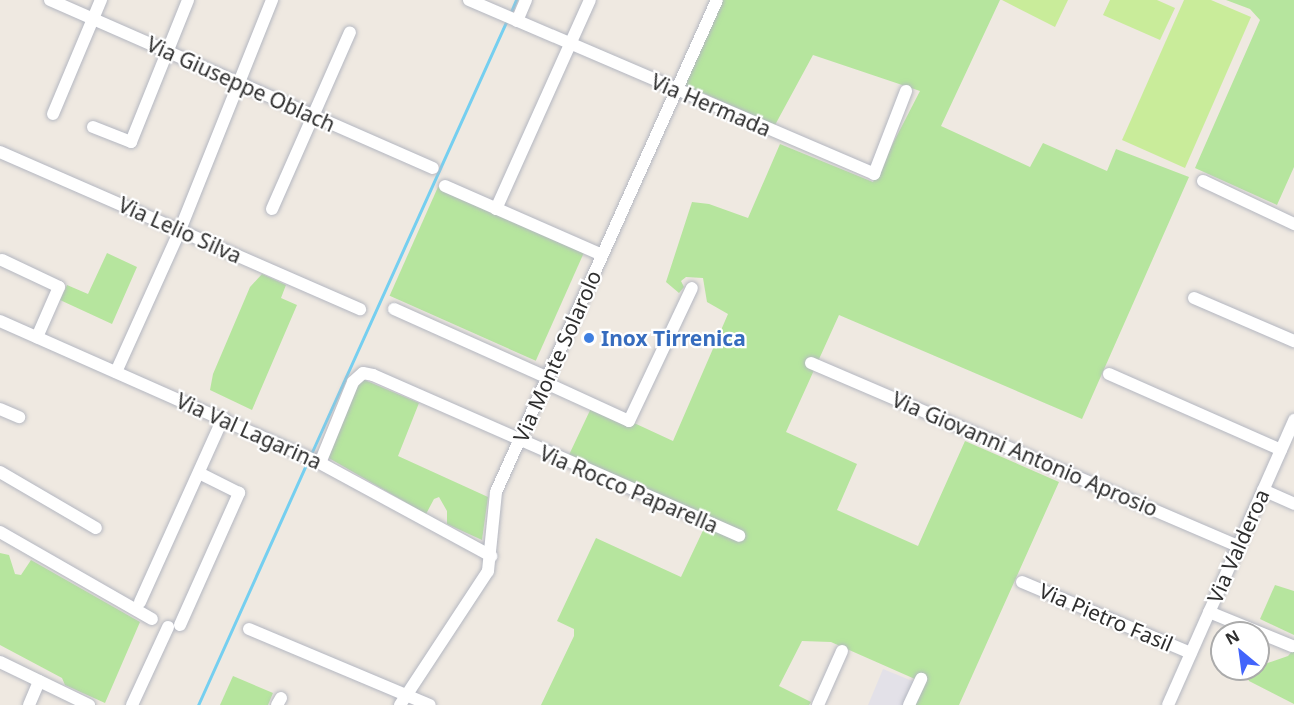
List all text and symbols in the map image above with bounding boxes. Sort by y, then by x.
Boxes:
street label: Via Giuseppe Oblach [143,31,339,137]
street label: Via Hermada [647,69,775,141]
street label: Via Lelio Silva [115,192,245,268]
street label: Via Monte Solarolo [508,266,606,446]
place label: Inox Tirrenica [601,325,746,351]
marker: Inox Tirrenica [582,331,596,345]
street label: Via Giovanni Antonio Aprosio [888,386,1162,522]
street label: Via Val Lagarina [172,388,326,474]
street label: Via Rocco Paparella [536,440,722,538]
street label: Via Valderoa [1202,485,1274,607]
street label: Via Pietro Fasil [1035,578,1177,656]
north arrow [1210,621,1270,681]
text: N [1221,624,1243,650]

